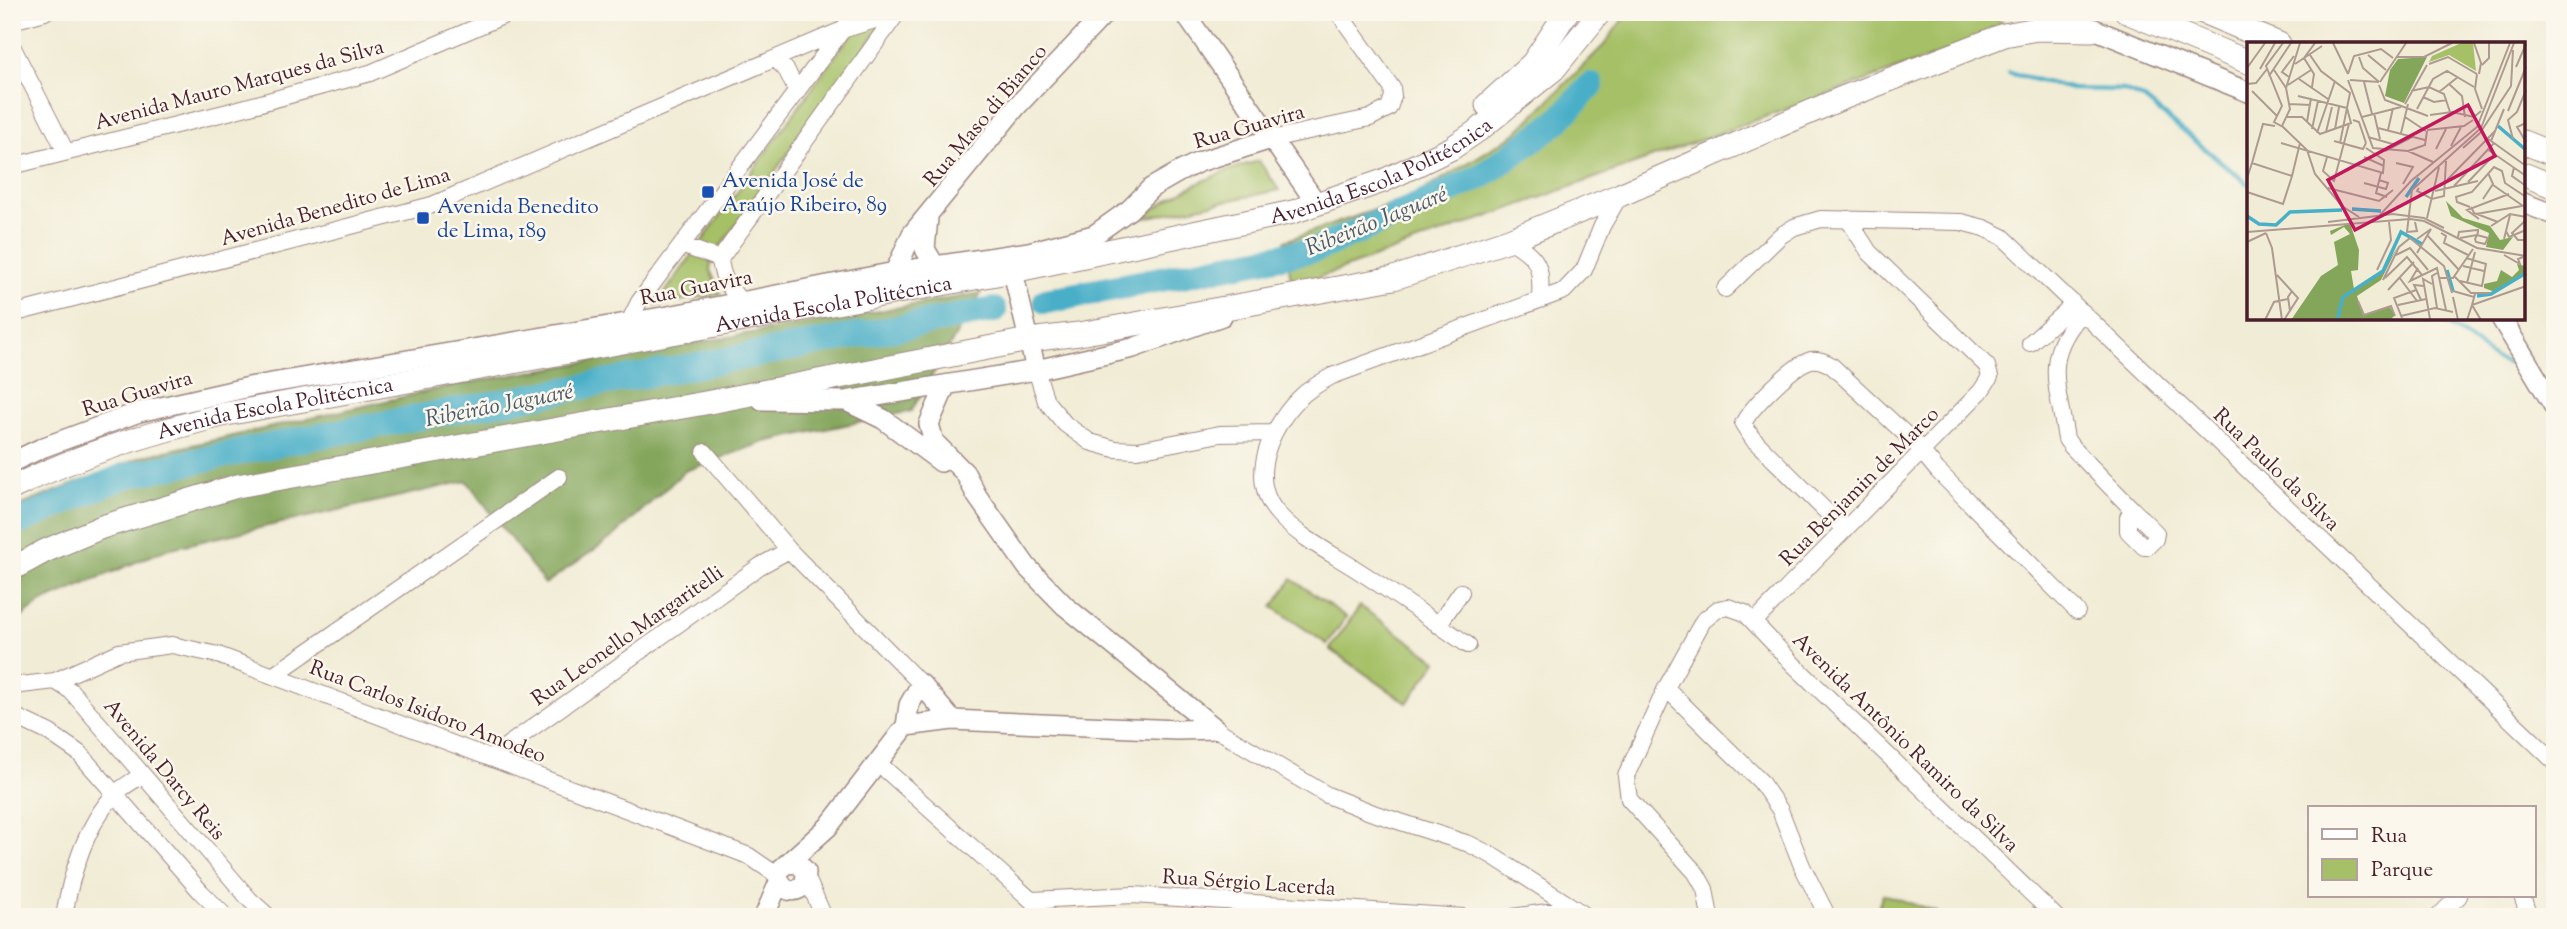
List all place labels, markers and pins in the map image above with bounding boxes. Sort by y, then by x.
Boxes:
place label: Avenida José de Araújo Ribeiro, 89 [722,167,887,221]
marker: Avenida José de Araújo Ribeiro, 89 [700,184,716,200]
place label: Avenida Benedito de Lima, 189 [437,193,599,247]
marker: Avenida Benedito de Lima, 189 [415,210,431,226]

